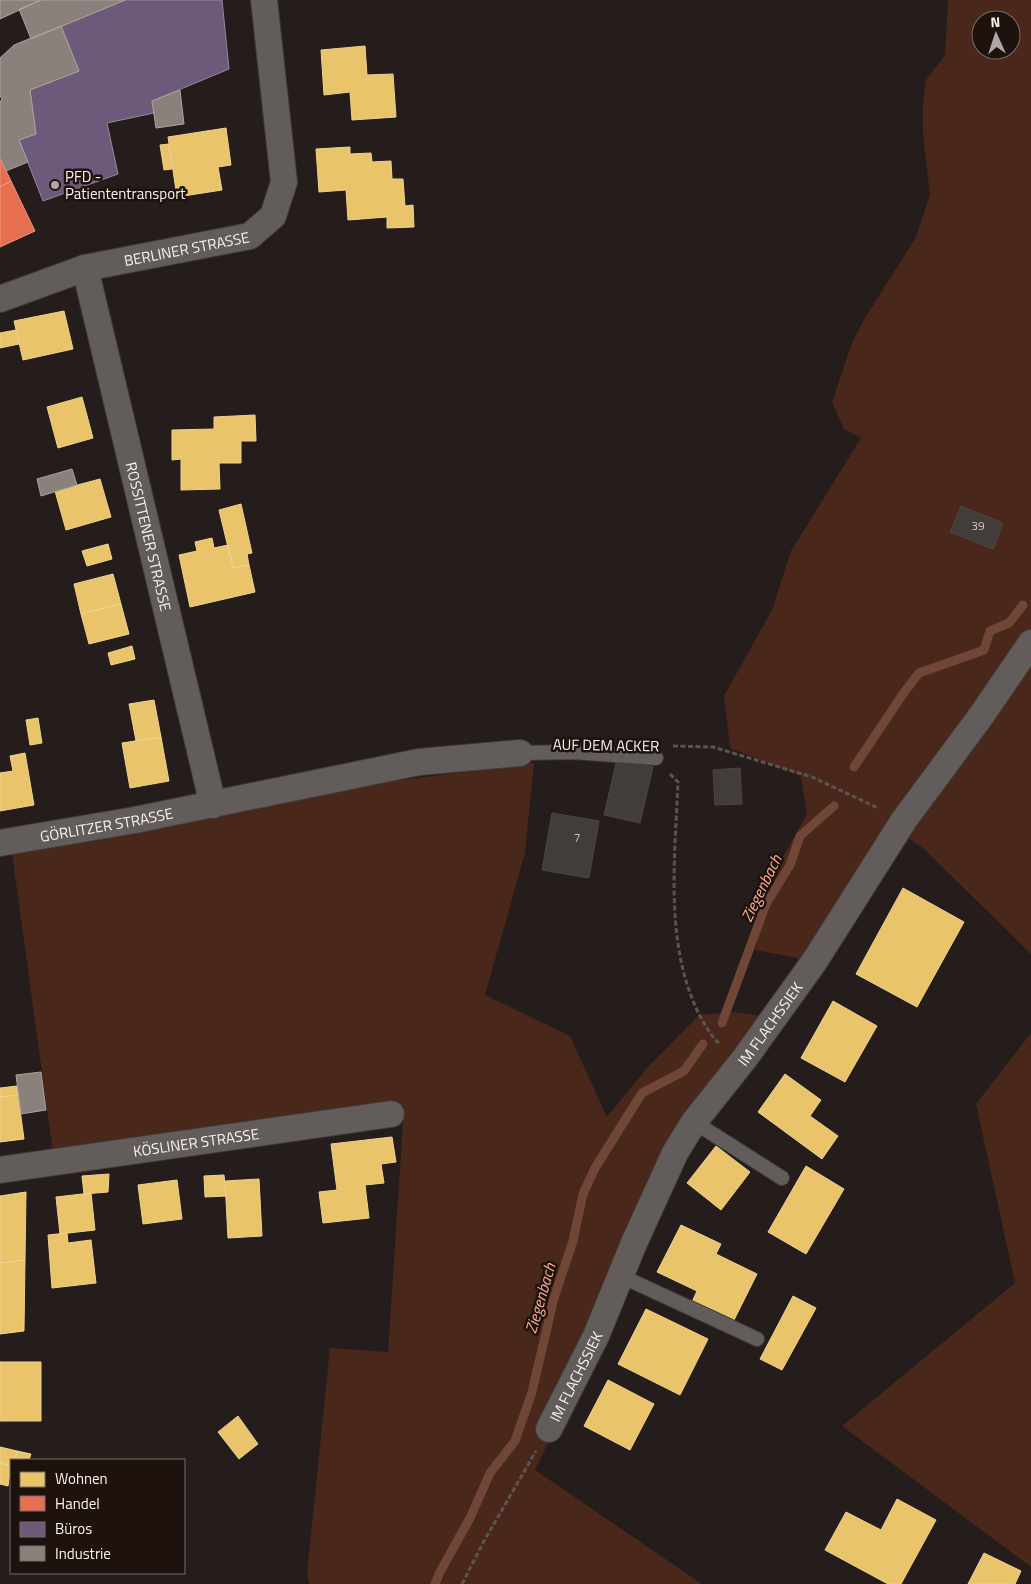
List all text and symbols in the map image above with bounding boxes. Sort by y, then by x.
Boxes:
north arrow [971,10,1021,60]
text: N [990,11,1001,32]
place label: PFD - Patiententransport [65,165,186,205]
marker: PFD - Patiententransport [49,179,61,191]
street label: BERLINER STRASSE [122,225,251,272]
street label: ROSSITTENER STRASSE [120,459,178,613]
house number: 39 [971,516,985,535]
street label: AUF DEM ACKER [553,733,659,757]
street label: GÖRLITZER STRASSE [38,801,175,848]
house number: 7 [574,828,580,847]
water label: Ziegenbach [734,850,788,926]
street label: IM FLACHSSIEK [732,977,808,1071]
street label: KÖSLINER STRASSE [132,1122,260,1162]
water label: Ziegenbach [519,1259,562,1336]
street label: IM FLACHSSIEK [543,1327,608,1426]
legend [10,1459,185,1574]
text: Wohnen [55,1467,108,1490]
text: Handel [55,1492,100,1515]
text: Büros [55,1517,92,1540]
text: Industrie [55,1542,111,1565]

